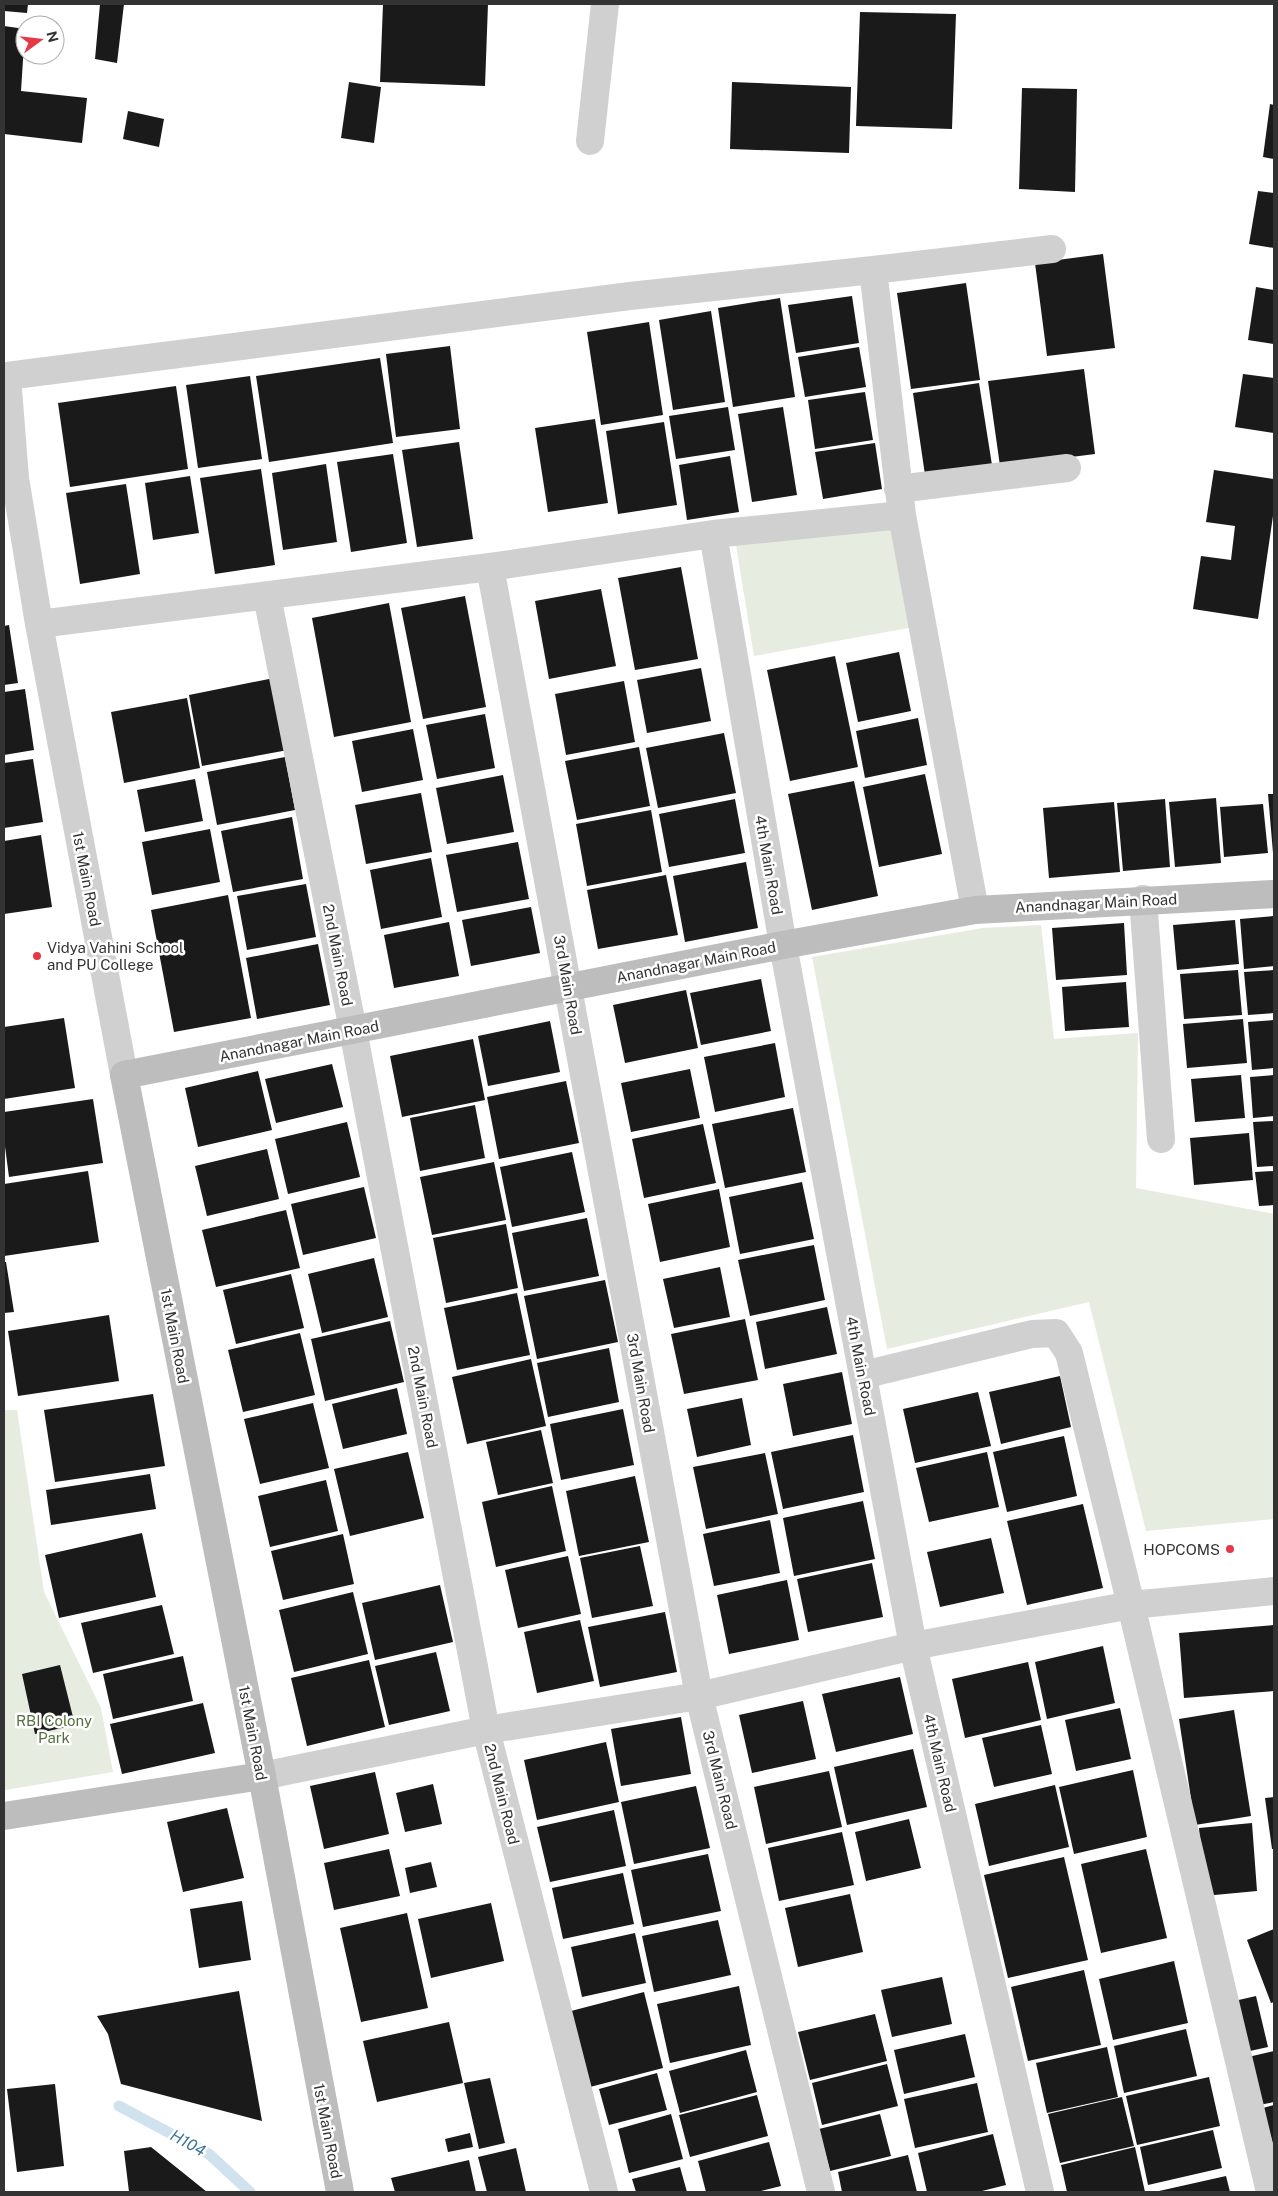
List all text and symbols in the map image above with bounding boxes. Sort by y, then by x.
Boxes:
north arrow [15,15,65,65]
text: N [43,29,62,44]
street label: 4th Main Road [752,814,786,916]
street label: 1st Main Road [69,830,105,928]
street label: Anandnagar Main Road [1015,890,1177,916]
street label: 2nd Main Road [320,903,356,1007]
street label: 3rd Main Road [551,934,585,1036]
street label: Anandnagar Main Road [615,938,777,986]
place label: Vidya Vahini School and PU College [47,939,184,973]
marker: Vidya Vahini School and PU College [31,950,43,962]
street label: Anandnagar Main Road [218,1017,380,1065]
street label: 1st Main Road [157,1287,193,1385]
street label: 4th Main Road [843,1315,879,1417]
street label: 3rd Main Road [624,1332,658,1434]
street label: 2nd Main Road [405,1345,441,1449]
place label: HOPCOMS [1143,1541,1220,1558]
marker: HOPCOMS [1224,1543,1236,1555]
street label: 1st Main Road [235,1684,271,1782]
park label: RBI Colony Park [16,1712,92,1746]
street label: 4th Main Road [920,1712,960,1814]
street label: 3rd Main Road [700,1729,740,1831]
street label: 2nd Main Road [481,1742,523,1846]
street label: 1st Main Road [310,2082,346,2180]
water label: H104 [167,2126,209,2161]

